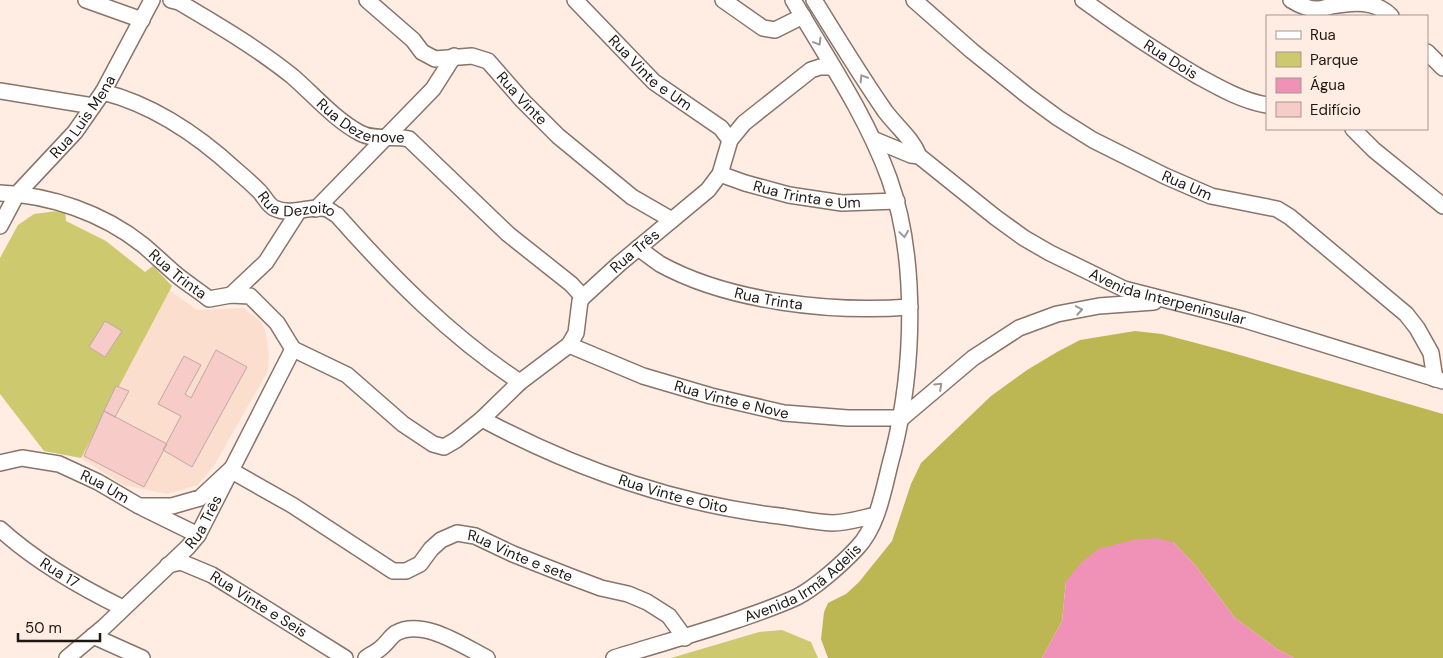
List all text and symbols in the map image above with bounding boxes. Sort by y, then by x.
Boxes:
legend [1266,15,1428,130]
text: Rua [1310,25,1336,45]
street label: Rua Vinte e Um [604,31,696,115]
street label: Rua Dois [1140,35,1201,84]
one-way arrow [812,37,822,46]
text: Parque [1310,50,1358,70]
street label: Rua Vinte [492,67,552,130]
street label: Rua Luis Mena [45,72,120,163]
one-way arrow [859,75,869,84]
text: Água [1310,75,1345,95]
street label: Rua Dezenove [312,94,405,148]
text: Edifício [1310,100,1361,120]
street label: Rua Um [1159,166,1215,205]
street label: Rua Trinta e Um [751,176,861,213]
street label: Rua Dezoito [253,187,340,222]
street label: Rua Três [606,225,664,277]
one-way arrow [898,229,908,238]
street label: Rua Trinta [145,245,211,304]
street label: Avenida Interpeninsular [1086,264,1248,330]
street label: Rua Trinta [732,283,804,315]
one-way arrow [1075,305,1084,315]
street label: Rua Vinte e Nove [672,376,790,423]
one-way arrow [933,383,942,392]
street label: Rua Um [77,465,133,508]
street label: Rua Vinte e Oito [616,470,730,518]
street label: Rua Três [181,492,227,553]
street label: Rua Vinte e sete [466,525,576,586]
street label: Avenida Irmã Adelis [742,540,866,627]
street label: Rua 17 [36,553,83,593]
street label: Rua Vinte e Seis [206,566,311,642]
scale bar [18,610,100,642]
text: 50 m [25,618,62,638]

